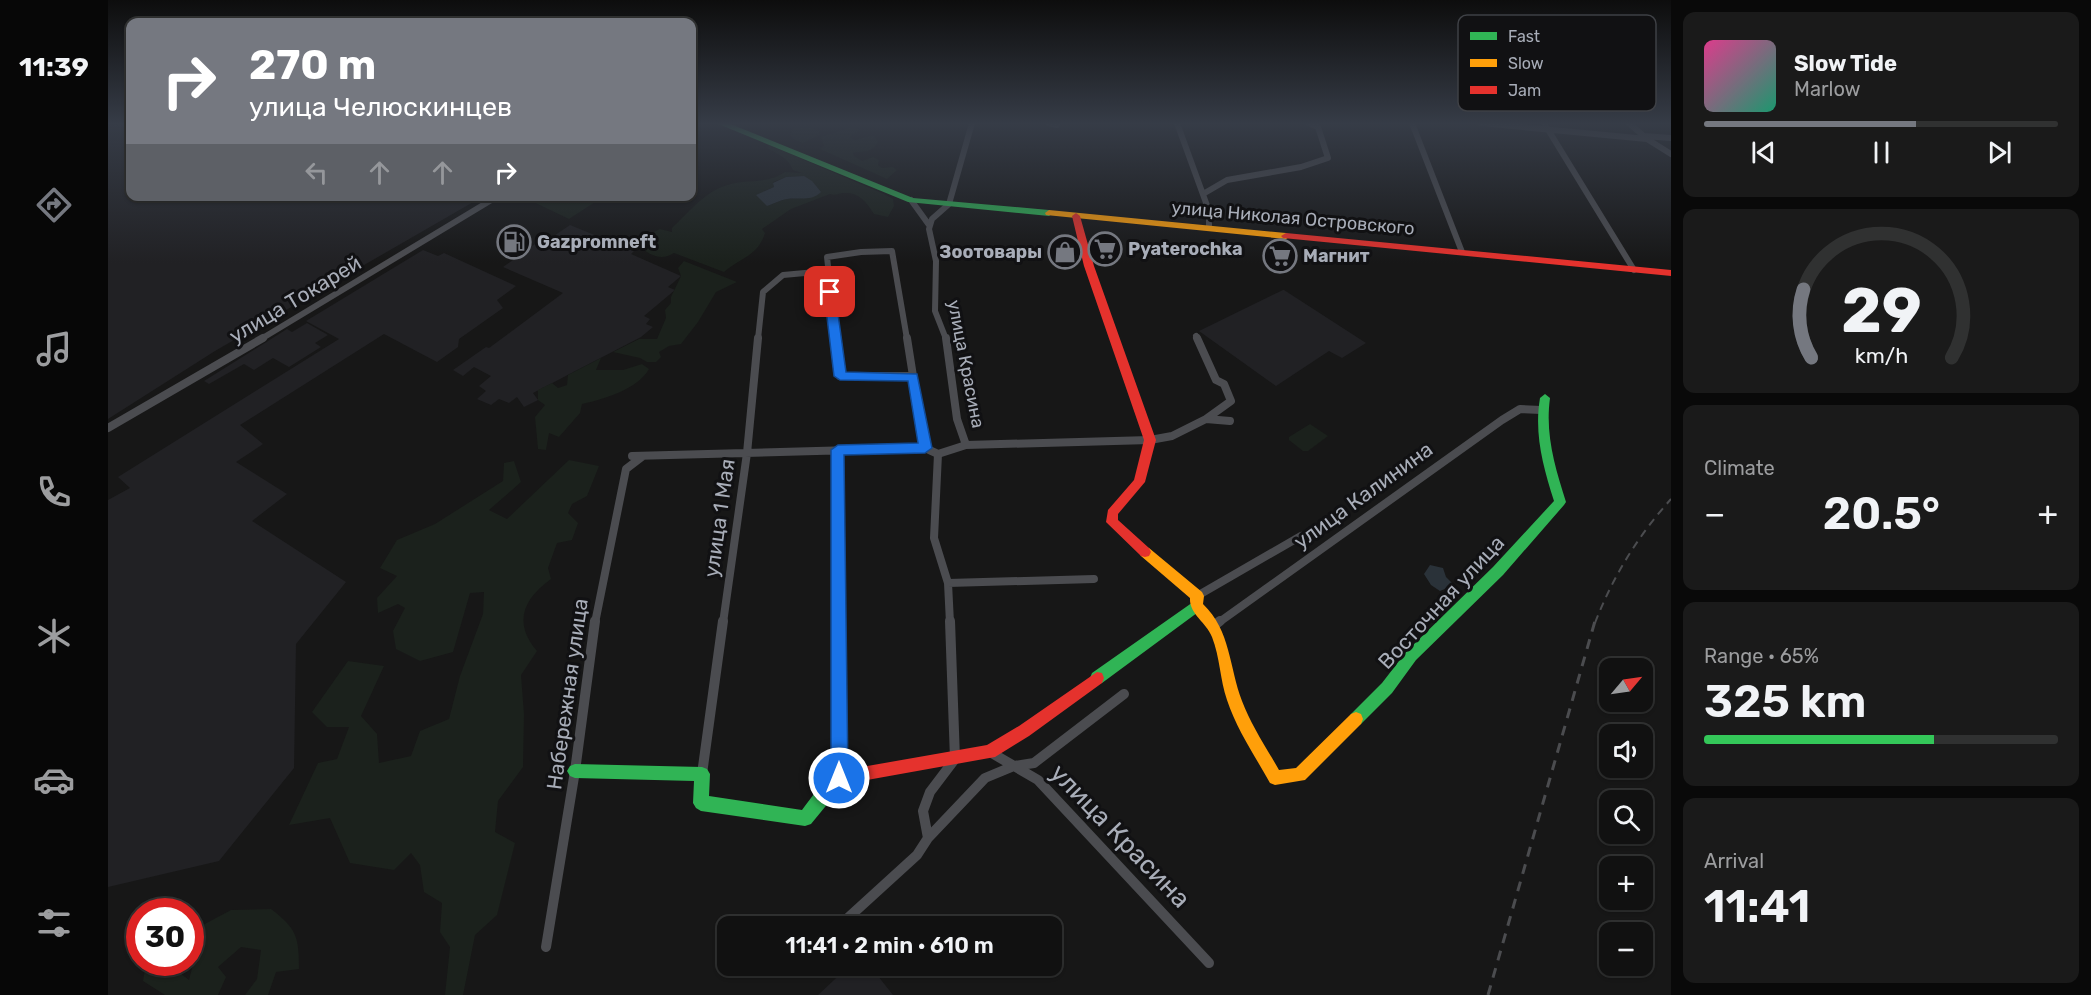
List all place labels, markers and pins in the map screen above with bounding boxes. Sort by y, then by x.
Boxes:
fuel station icon: Gazpromneft [496,224,532,260]
place label: Gazpromneft [537,231,656,253]
supermarket icon: Pyaterochka [1087,231,1123,267]
shop icon: Зоотовары [1047,234,1083,270]
place label: Pyaterochka [1128,238,1243,260]
supermarket icon: Магнит [1262,238,1298,274]
place label: Зоотовары [939,241,1042,263]
place label: Магнит [1303,245,1370,267]
pin [804,266,855,317]

